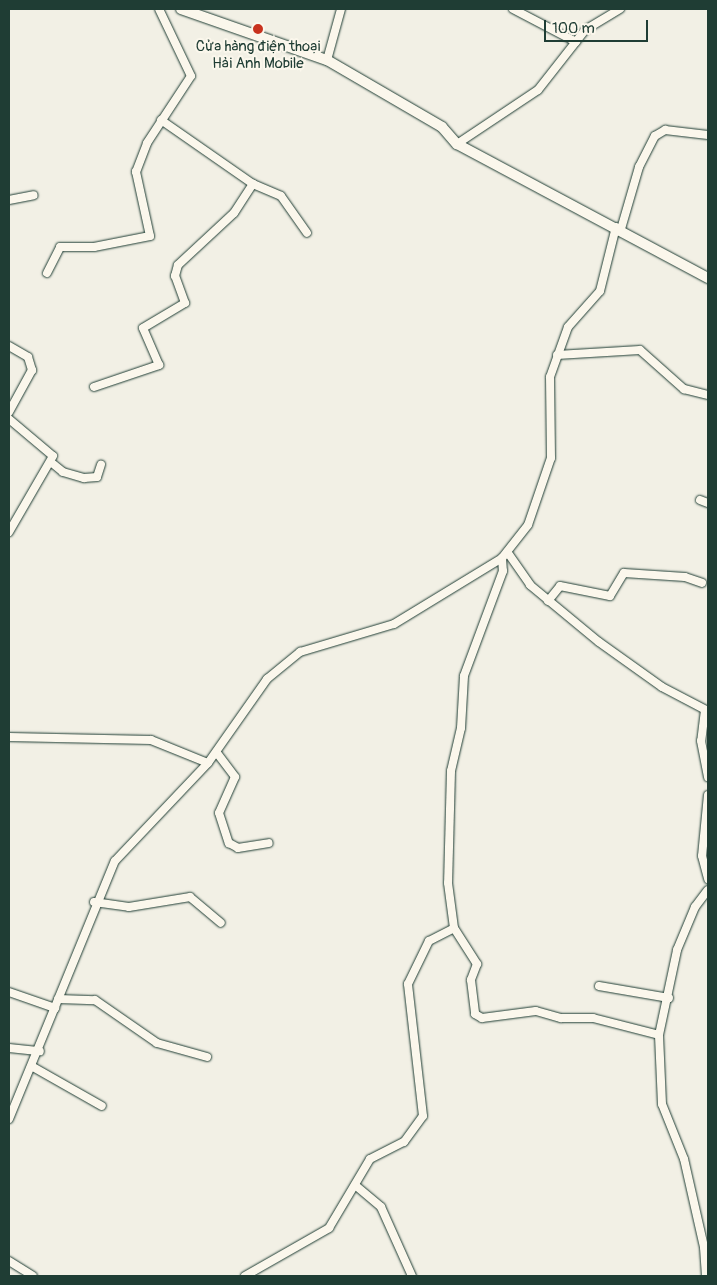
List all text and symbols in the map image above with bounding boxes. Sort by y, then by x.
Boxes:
scale bar [547,10,651,42]
text: 100 m [552,19,595,38]
marker: Cửa hàng điện thoại Hải Anh Mobile [252,23,264,35]
place label: Cửa hàng điện thoại Hải Anh Mobile [196,37,320,72]

